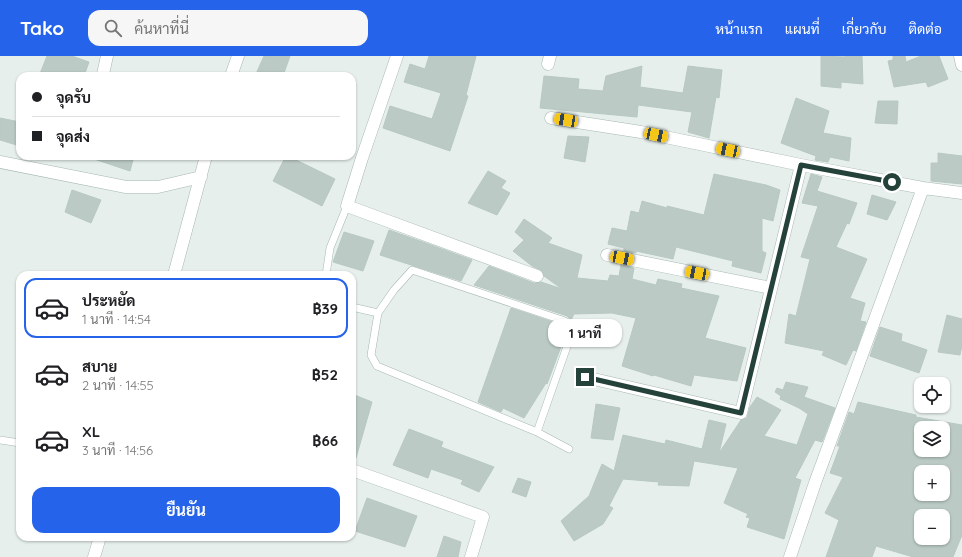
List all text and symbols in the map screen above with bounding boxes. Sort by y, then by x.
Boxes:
search box [88,10,368,46]
text: Tako [20,16,64,40]
icon: search [102,17,124,39]
text: ค้นหาที่นี่ [134,19,189,38]
text: หน้าแรก [715,20,763,38]
text: แผนที่ [785,20,820,38]
text: เกี่ยวกับ [842,20,886,38]
text: ติดต่อ [908,20,942,38]
text: จุดรับ [56,88,91,107]
car [553,112,579,128]
text: จุดส่ง [56,127,90,146]
car [643,127,669,143]
car [715,142,741,158]
route start [883,173,901,191]
car [609,250,635,266]
car [684,265,710,281]
icon: car [34,290,70,326]
text: ประหยัด [82,291,135,310]
text: ฿39 [312,299,338,318]
text: 1 นาที · 14:54 [82,311,151,327]
callout: 1 นาที [548,319,622,347]
text: 1 นาที [569,325,601,341]
icon: car [34,356,70,392]
text: สบาย [82,357,117,376]
text: ฿52 [312,365,338,384]
route end [576,368,594,386]
text: 2 นาที · 14:55 [82,377,154,393]
map controls [914,377,950,545]
button: locate [914,377,950,413]
button: layers [914,421,950,457]
icon: car [34,422,70,458]
text: XL [82,422,100,441]
text: ฿66 [312,431,338,450]
text: 3 นาที · 14:56 [82,442,153,458]
button: + [914,465,950,501]
button: ยืนยัน [32,487,340,533]
button: − [914,509,950,545]

